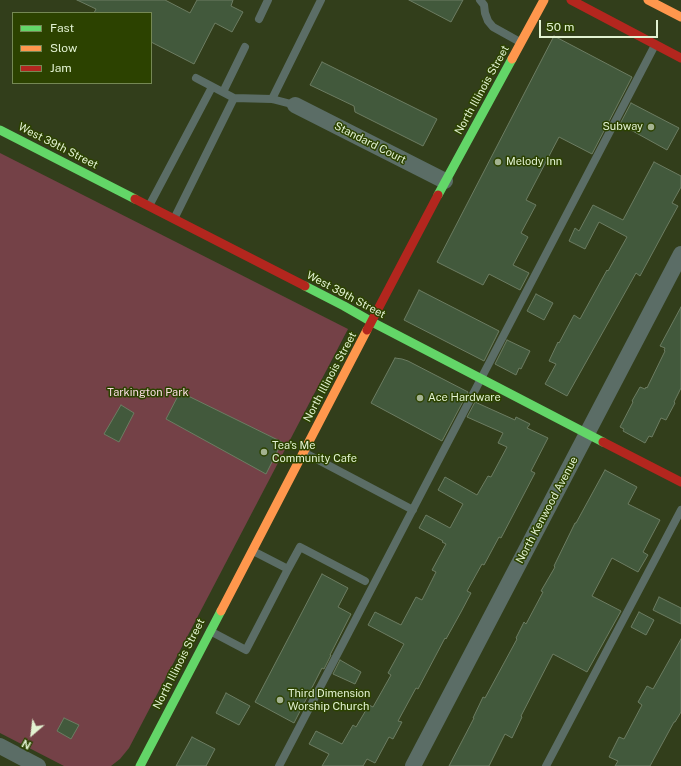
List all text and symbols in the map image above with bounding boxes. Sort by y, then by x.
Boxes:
legend [12,12,152,84]
scale bar [541,12,660,38]
text: 50 m [546,20,574,34]
text: Fast [50,21,74,35]
text: Slow [50,41,77,55]
street label: North Illinois Street [452,43,512,137]
text: Jam [50,61,72,75]
street label: Standard Court [332,119,408,167]
street label: West 39th Street [16,120,100,172]
place label: Subway [602,120,643,134]
marker: Subway [646,122,656,132]
place label: Melody Inn [506,155,562,169]
marker: Melody Inn [493,157,503,167]
street label: West 39th Street [304,269,388,321]
street label: North Illinois Street [301,330,359,424]
park label: Tarkington Park [107,386,189,400]
place label: Ace Hardware [428,391,501,405]
marker: Ace Hardware [415,393,425,403]
place label: Tea's Me Community Cafe [272,439,357,465]
marker: Tea's Me Community Cafe [259,447,269,457]
street label: North Kenwood Avenue [513,454,581,566]
street label: North Illinois Street [150,617,208,711]
place label: Third Dimension Worship Church [288,687,370,713]
marker: Third Dimension Worship Church [275,695,285,705]
north arrow [12,714,52,754]
text: N [20,737,33,752]

